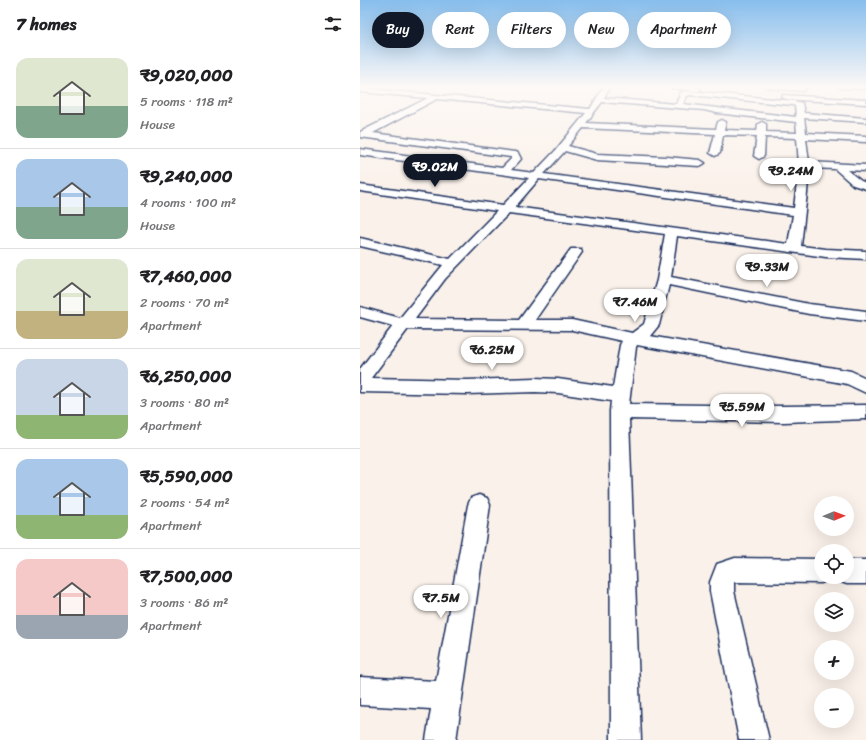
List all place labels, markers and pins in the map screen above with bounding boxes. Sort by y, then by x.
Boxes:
pin: ₹9.02M [402,154,468,188]
pin: ₹9.24M [758,158,824,192]
pin: ₹9.33M [734,254,800,288]
pin: ₹7.46M [602,289,668,323]
pin: ₹6.25M [459,337,525,371]
pin: ₹5.59M [709,394,775,428]
pin: ₹7.5M [413,585,469,619]

